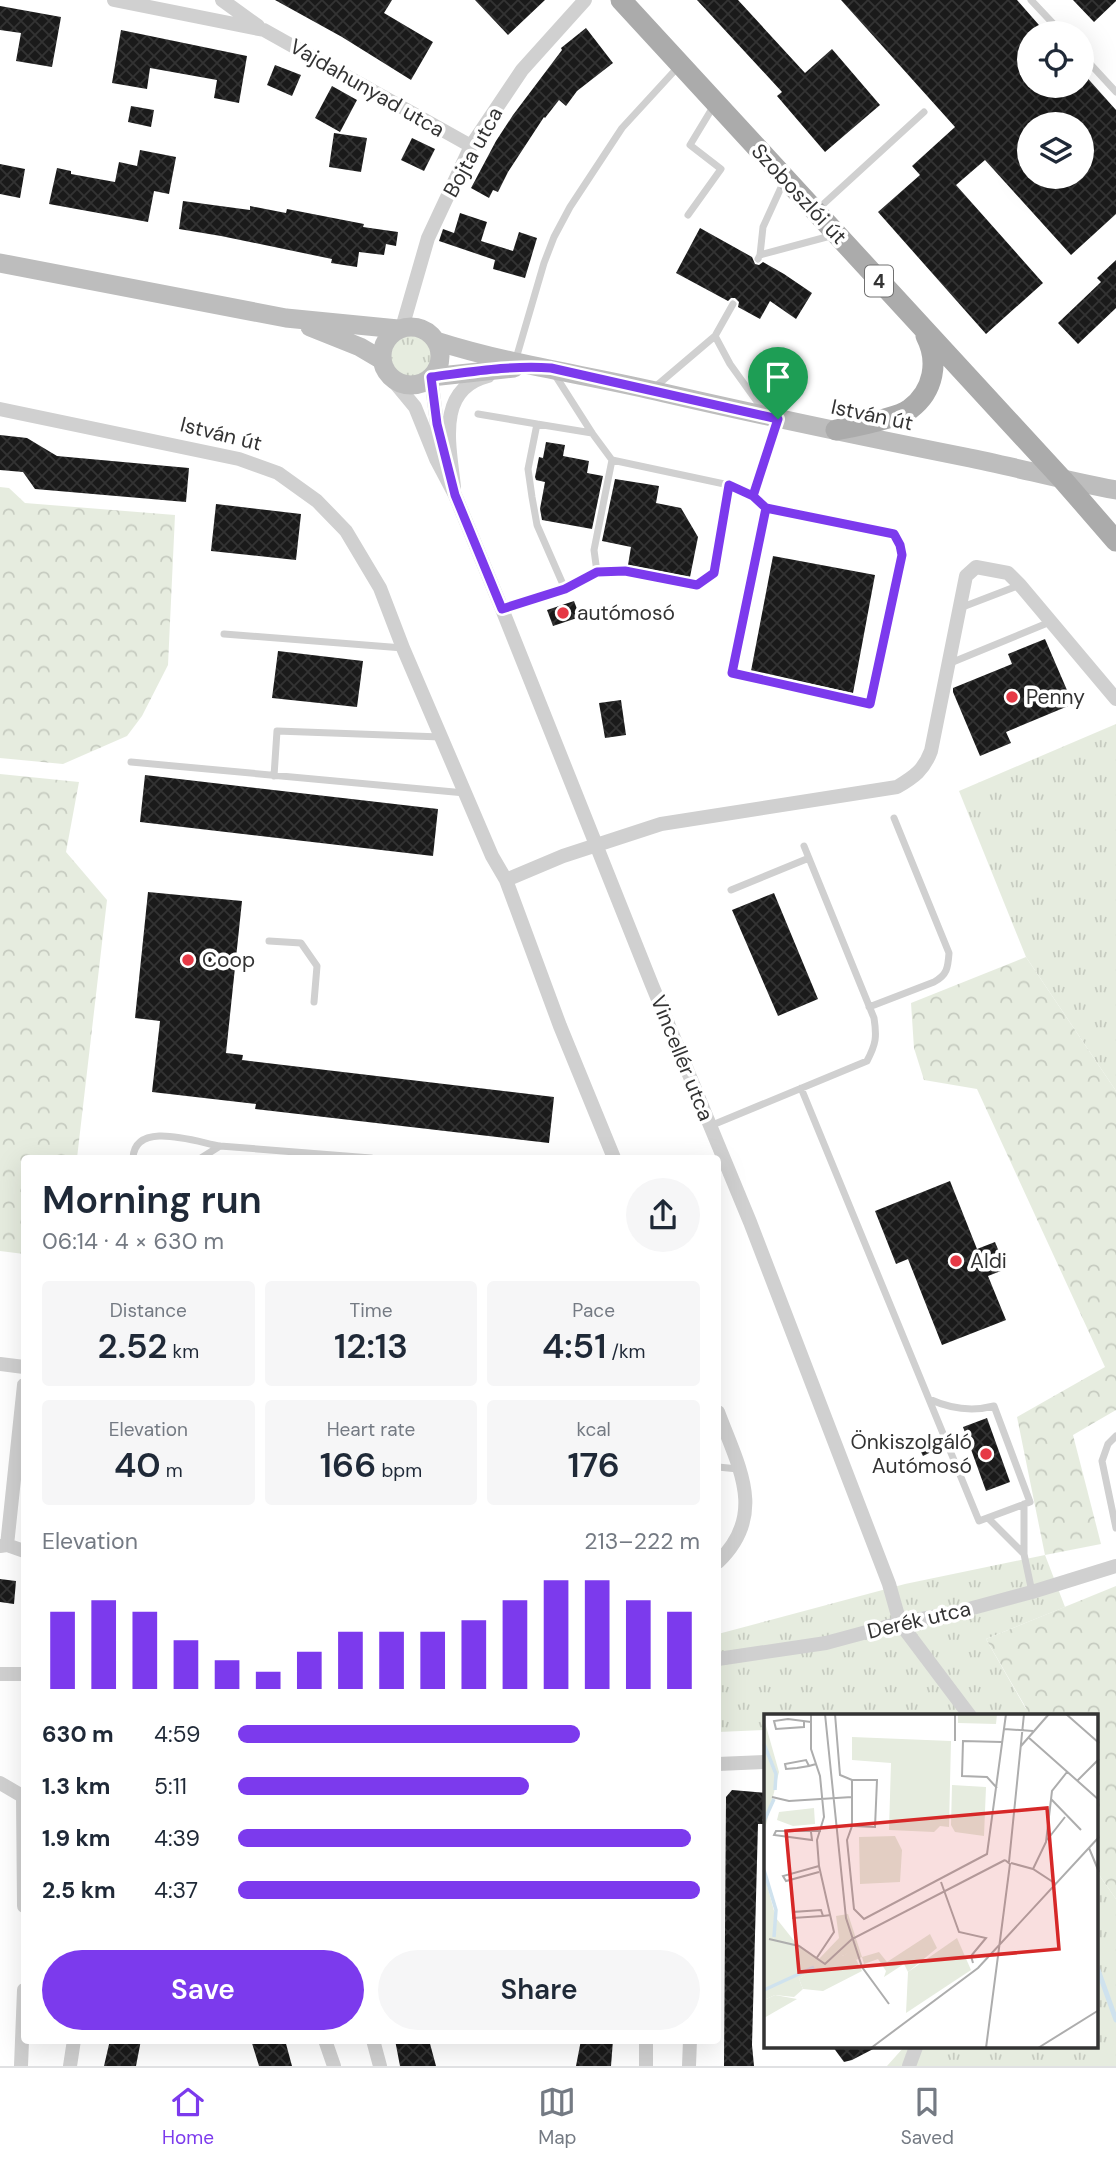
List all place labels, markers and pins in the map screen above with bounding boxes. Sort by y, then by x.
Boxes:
pin [748,347,808,419]
place label: autómosó [577,599,675,627]
marker: autómosó [555,605,571,621]
place label: Penny [1026,683,1085,711]
marker: Penny [1004,689,1020,705]
place label: Coop [202,946,255,974]
marker: Coop [180,952,196,968]
place label: Aldi [970,1247,1007,1275]
marker: Aldi [948,1253,964,1269]
place label: Önkiszolgáló Autómosó [850,1428,972,1480]
marker: Önkiszolgáló Autómosó [978,1446,994,1462]

